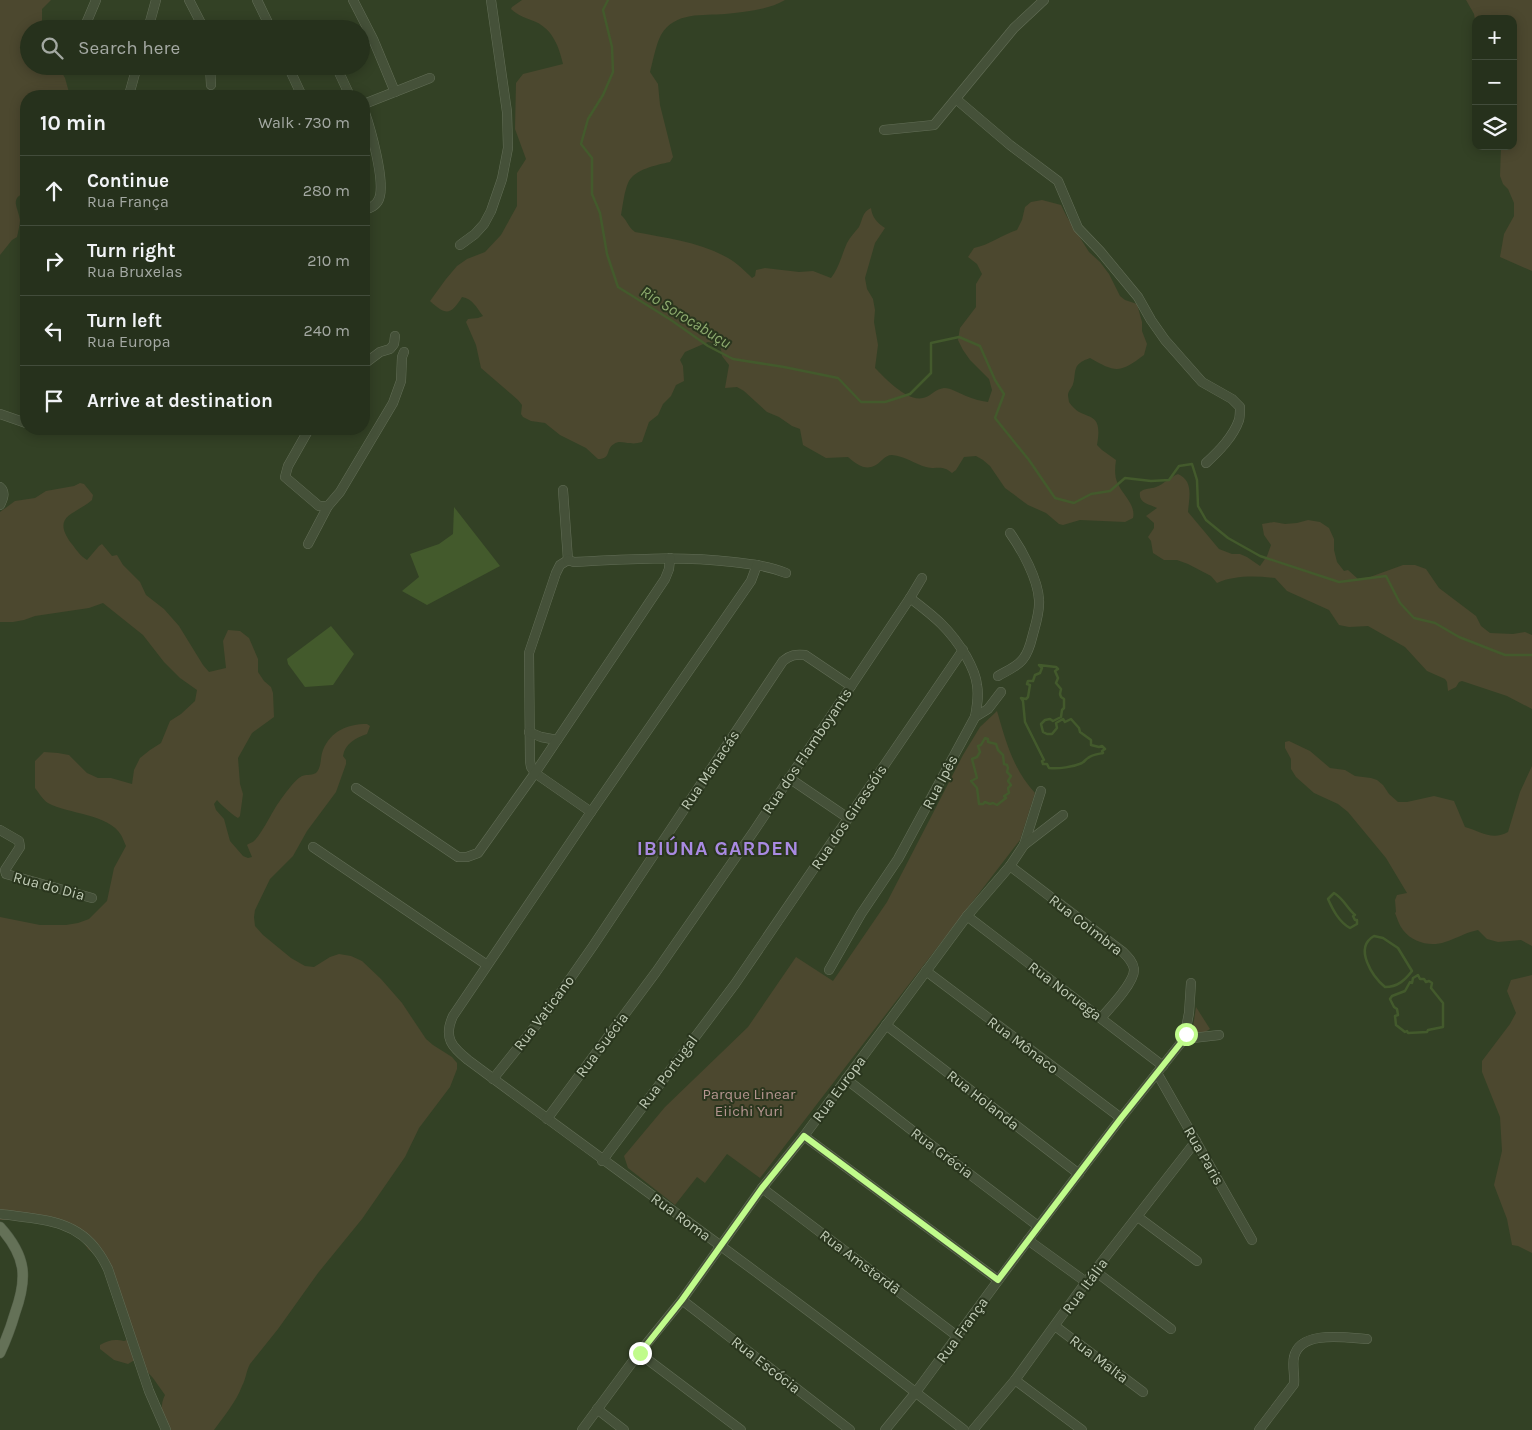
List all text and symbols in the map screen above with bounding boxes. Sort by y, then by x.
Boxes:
map controls [1472,15,1517,150]
button: + [1472,15,1517,60]
search box [20,20,370,75]
icon: search [38,34,66,62]
text: Search here [78,37,180,59]
button: − [1472,60,1517,105]
button: layers [1472,105,1517,150]
text: 10 min [40,111,106,135]
text: Walk · 730 m [258,113,350,132]
text: Continue [87,170,169,192]
icon: ahead [40,177,68,205]
text: 280 m [303,181,350,200]
text: Rua França [87,192,169,211]
text: Turn right [87,240,176,262]
icon: right [40,247,68,275]
text: 210 m [307,251,350,270]
text: Rua Bruxelas [87,262,183,281]
water label: Rio Sorocabuçu [637,282,735,352]
text: Turn left [87,310,162,332]
icon: left [40,317,68,345]
text: 240 m [304,321,350,340]
text: Rua Europa [87,332,170,351]
icon: arrive [40,387,68,415]
text: Arrive at destination [87,390,273,412]
street label: Rua dos Flamboyants [758,685,856,817]
street label: Rua Manacás [677,727,743,813]
street label: Rua Ipês [918,752,962,812]
street label: Rua dos Girassóis [807,761,891,873]
district label: IBIÚNA GARDEN [637,835,799,860]
street label: Rua do Dia [11,868,87,904]
street label: Rua Coimbra [1046,891,1126,959]
street label: Rua Noruega [1025,957,1105,1025]
street label: Rua Vaticano [510,972,578,1054]
street label: Rua Suécia [572,1009,632,1081]
street label: Rua Mônaco [984,1012,1062,1078]
route start [1175,1023,1198,1046]
street label: Rua Portugal [634,1032,702,1112]
street label: Rua Europa [808,1052,870,1126]
street label: Rua Holanda [943,1066,1023,1134]
park label: Parque Linear Eiichi Yuri [702,1085,796,1120]
street label: Rua Grécia [907,1124,977,1182]
street label: Rua Paris [1180,1124,1228,1188]
street label: Rua Roma [647,1189,715,1245]
street label: Rua Amsterdã [816,1226,904,1298]
street label: Rua Itália [1058,1255,1112,1317]
street label: Rua França [932,1294,992,1366]
street label: Rua Malta [1066,1331,1132,1387]
street label: Rua Escócia [728,1332,804,1398]
route end [629,1342,652,1365]

